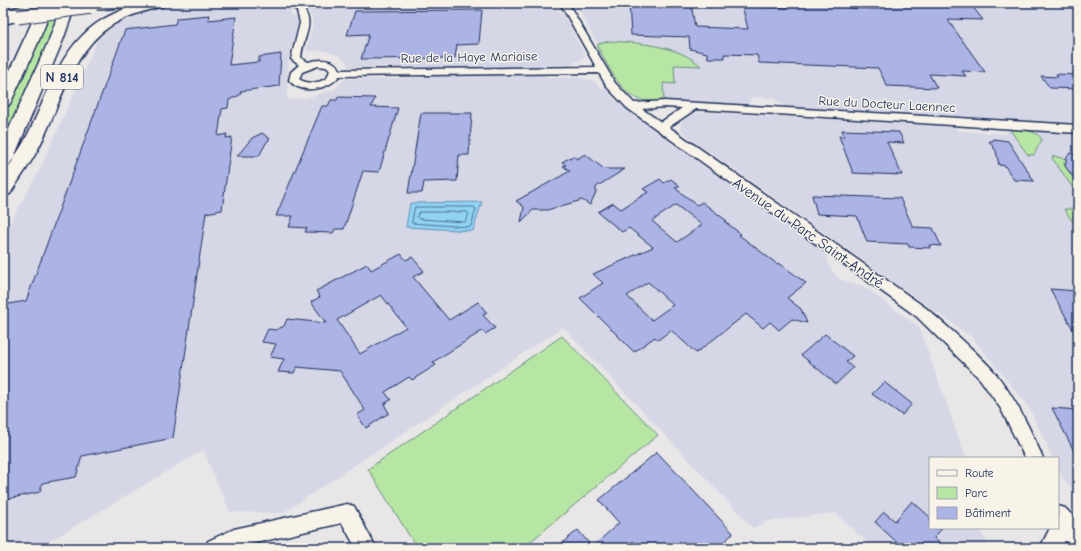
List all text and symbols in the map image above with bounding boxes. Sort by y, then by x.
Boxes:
street label: Rue de la Haye Mariaise [401,48,538,66]
road number: N 814 [41,65,83,89]
street label: Rue du Docteur Laennec [818,93,956,115]
street label: Avenue du Parc Saint-André [729,174,888,292]
legend [929,457,1059,529]
text: Route [965,466,994,480]
text: Parc [965,486,988,500]
text: Bâtiment [965,506,1011,520]

